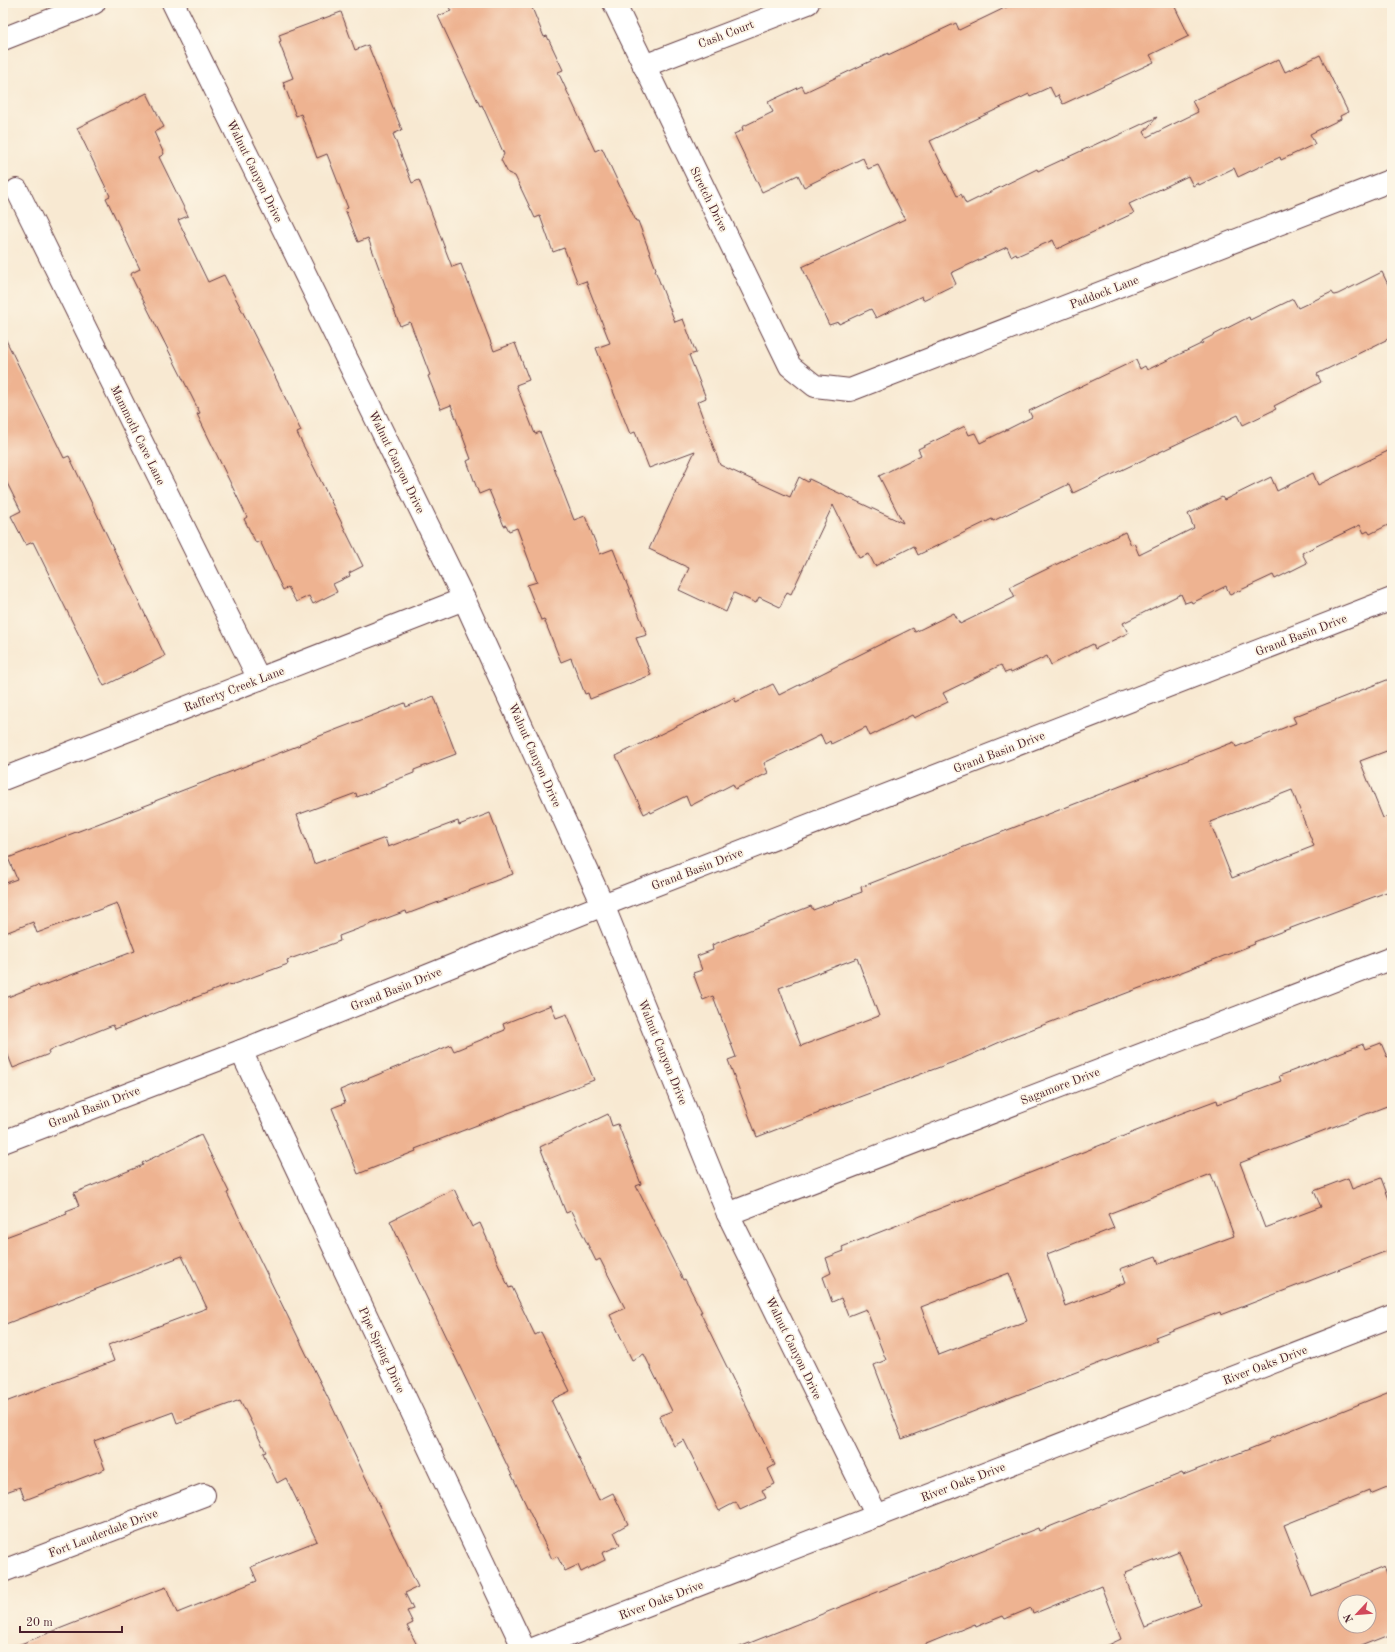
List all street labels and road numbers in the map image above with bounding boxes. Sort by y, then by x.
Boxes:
street label: Cash Court [697,19,756,51]
street label: Walnut Canyon Drive [224,118,284,225]
street label: Stretch Drive [687,165,729,234]
street label: Paddock Lane [1068,274,1141,312]
street label: Mammoth Cave Lane [108,384,167,488]
street label: Walnut Canyon Drive [366,409,426,516]
street label: Grand Basin Drive [1254,613,1349,659]
street label: Rafferty Creek Lane [183,665,287,715]
street label: Walnut Canyon Drive [506,702,563,810]
street label: Grand Basin Drive [952,730,1047,776]
street label: Grand Basin Drive [650,847,745,893]
street label: Grand Basin Drive [349,966,444,1014]
street label: Walnut Canyon Drive [635,998,689,1107]
street label: Sagamore Drive [1019,1066,1102,1108]
street label: Grand Basin Drive [47,1085,142,1131]
street label: Walnut Canyon Drive [763,1295,823,1402]
street label: Pipe Spring Drive [356,1306,406,1396]
street label: River Oaks Drive [1221,1344,1310,1388]
street label: River Oaks Drive [919,1461,1008,1505]
street label: Fort Lauderdale Drive [47,1507,160,1560]
street label: River Oaks Drive [617,1579,706,1623]

